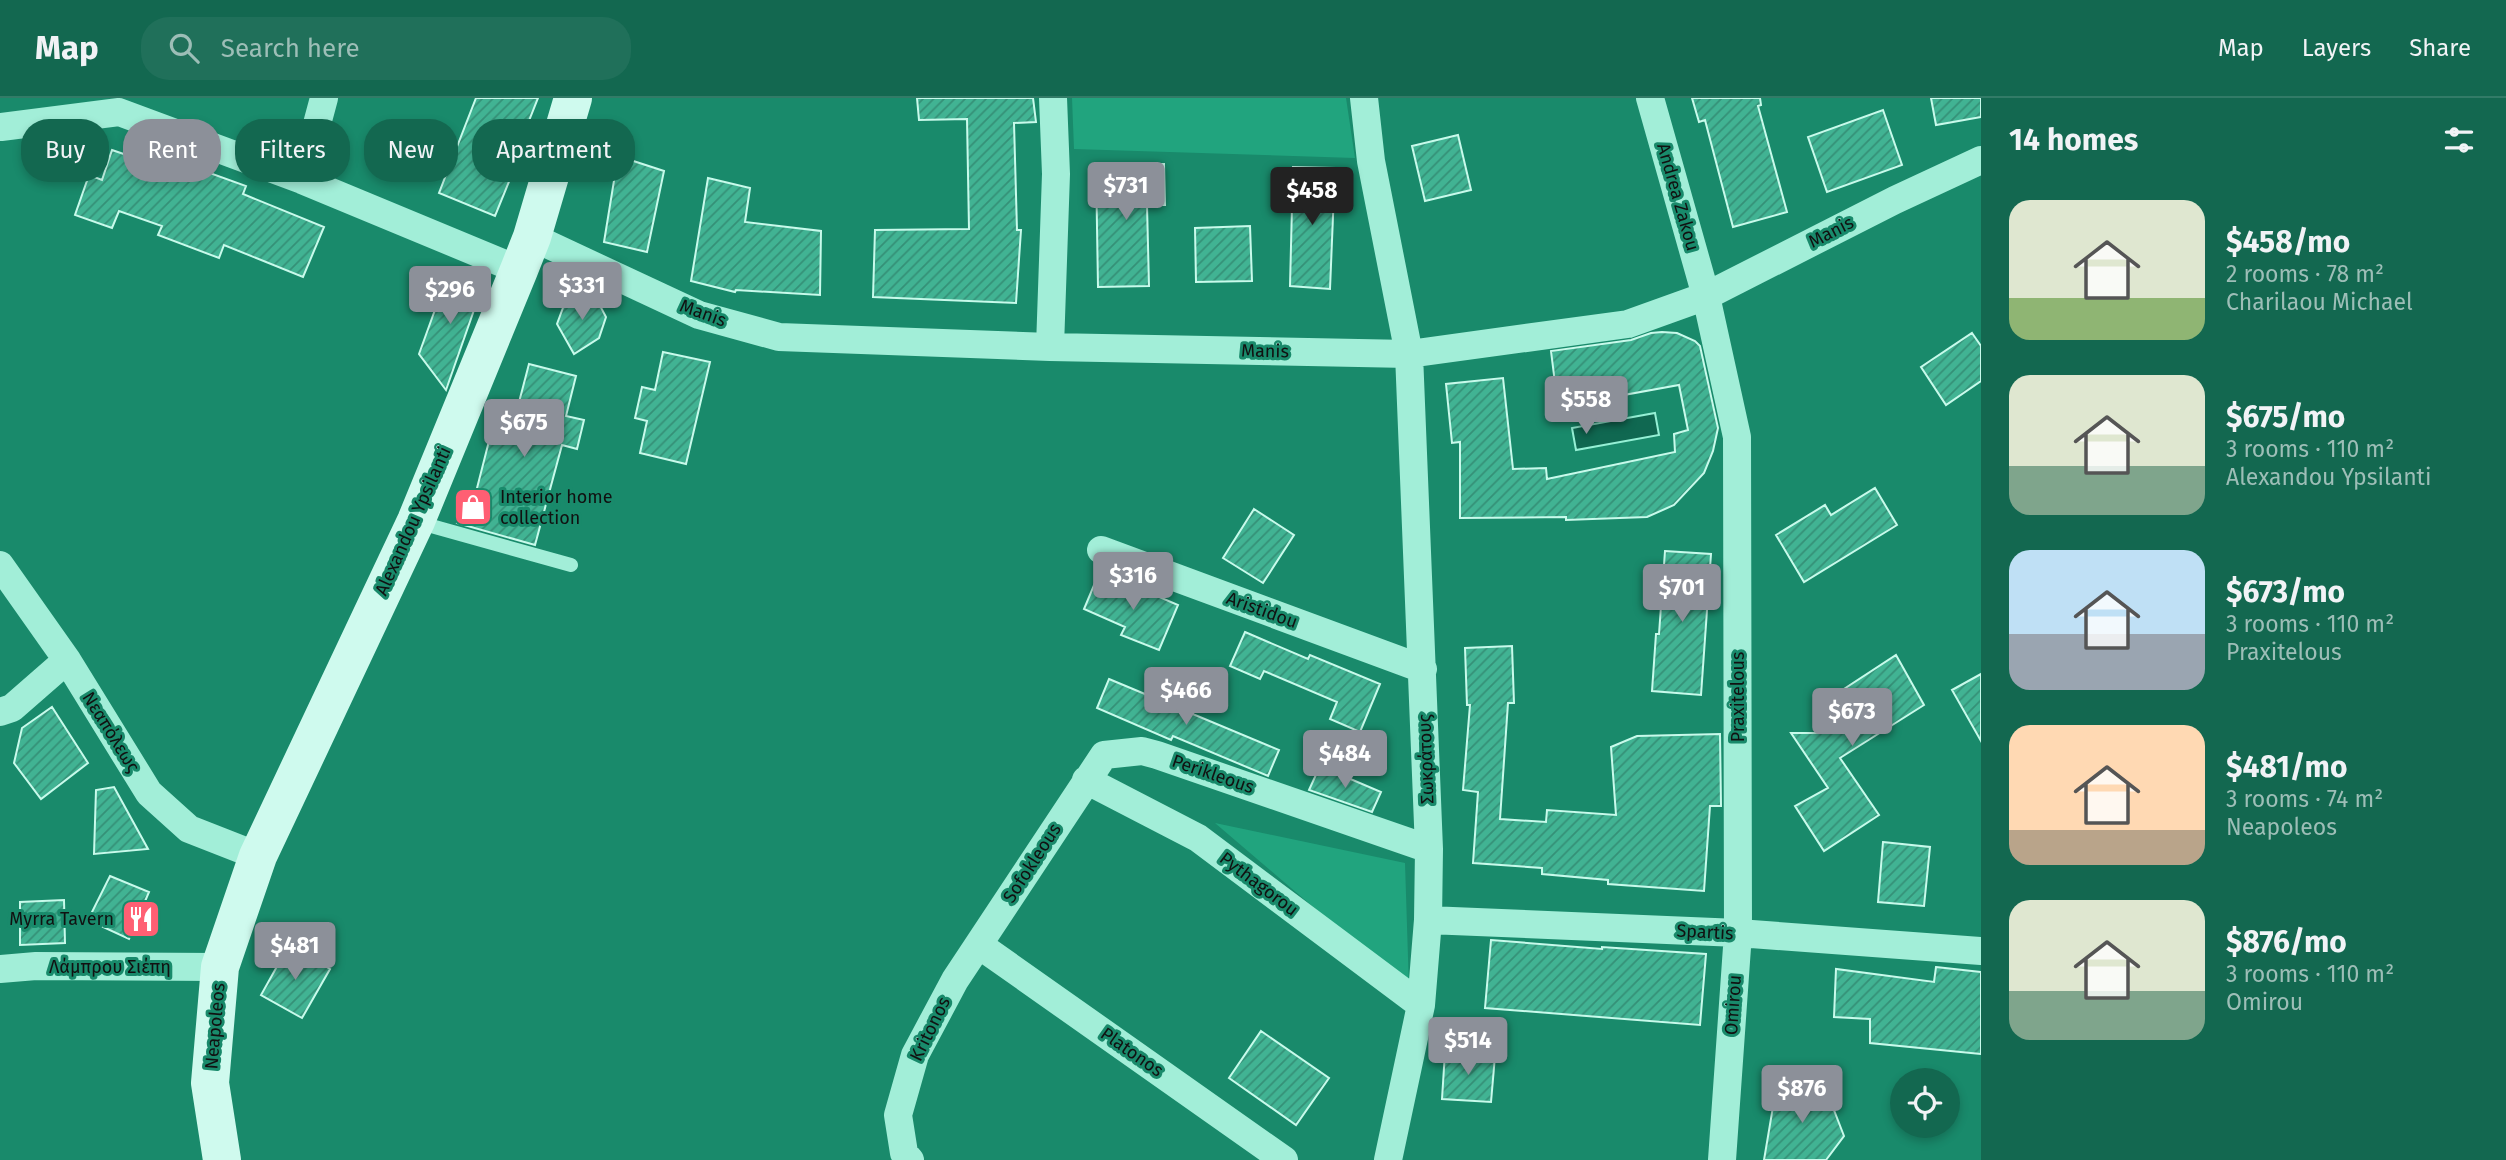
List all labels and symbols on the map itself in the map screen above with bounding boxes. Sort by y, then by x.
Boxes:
street label: Andrea Zakou [1652,141,1704,253]
pin: $731 [1085,162,1167,222]
pin: $458 [1271,167,1353,227]
street label: Manis [1805,211,1857,253]
pin: $331 [541,262,623,322]
pin: $296 [409,266,491,326]
street label: Manis [677,294,729,332]
street label: Manis [1241,340,1289,362]
pin: $558 [1545,376,1627,436]
pin: $675 [483,400,565,459]
street label: Alexandou Ypsilanti [370,443,456,599]
shop icon: Interior home collection [452,486,494,528]
place label: Interior home collection [500,486,612,529]
pin: $316 [1092,552,1174,612]
pin: $701 [1641,564,1723,624]
street label: Aristidou [1223,587,1301,633]
street label: Praxitelous [1727,652,1749,742]
pin: $466 [1145,668,1227,727]
street label: Νεαπόλεως [78,688,145,777]
pin: $673 [1811,688,1893,748]
street label: Σωκράτους [1413,713,1439,804]
pin: $484 [1304,730,1386,790]
street label: Perikleous [1169,750,1257,798]
street label: Sofokleous [998,819,1066,907]
street label: Pythagorou [1215,847,1303,921]
restaurant icon: Myrra Tavern [120,898,162,940]
place label: Myrra Tavern [9,908,114,930]
street label: Spartis [1676,920,1734,944]
pin: $481 [254,922,336,982]
street label: Λάμπρου Σιέπη [49,956,171,978]
street label: Omirou [1720,974,1746,1036]
street label: Neapoleos [200,982,230,1070]
street label: Kritonos [905,993,955,1065]
pin: $514 [1427,1018,1509,1077]
street label: Platonos [1096,1022,1168,1082]
pin: $876 [1761,1066,1843,1125]

